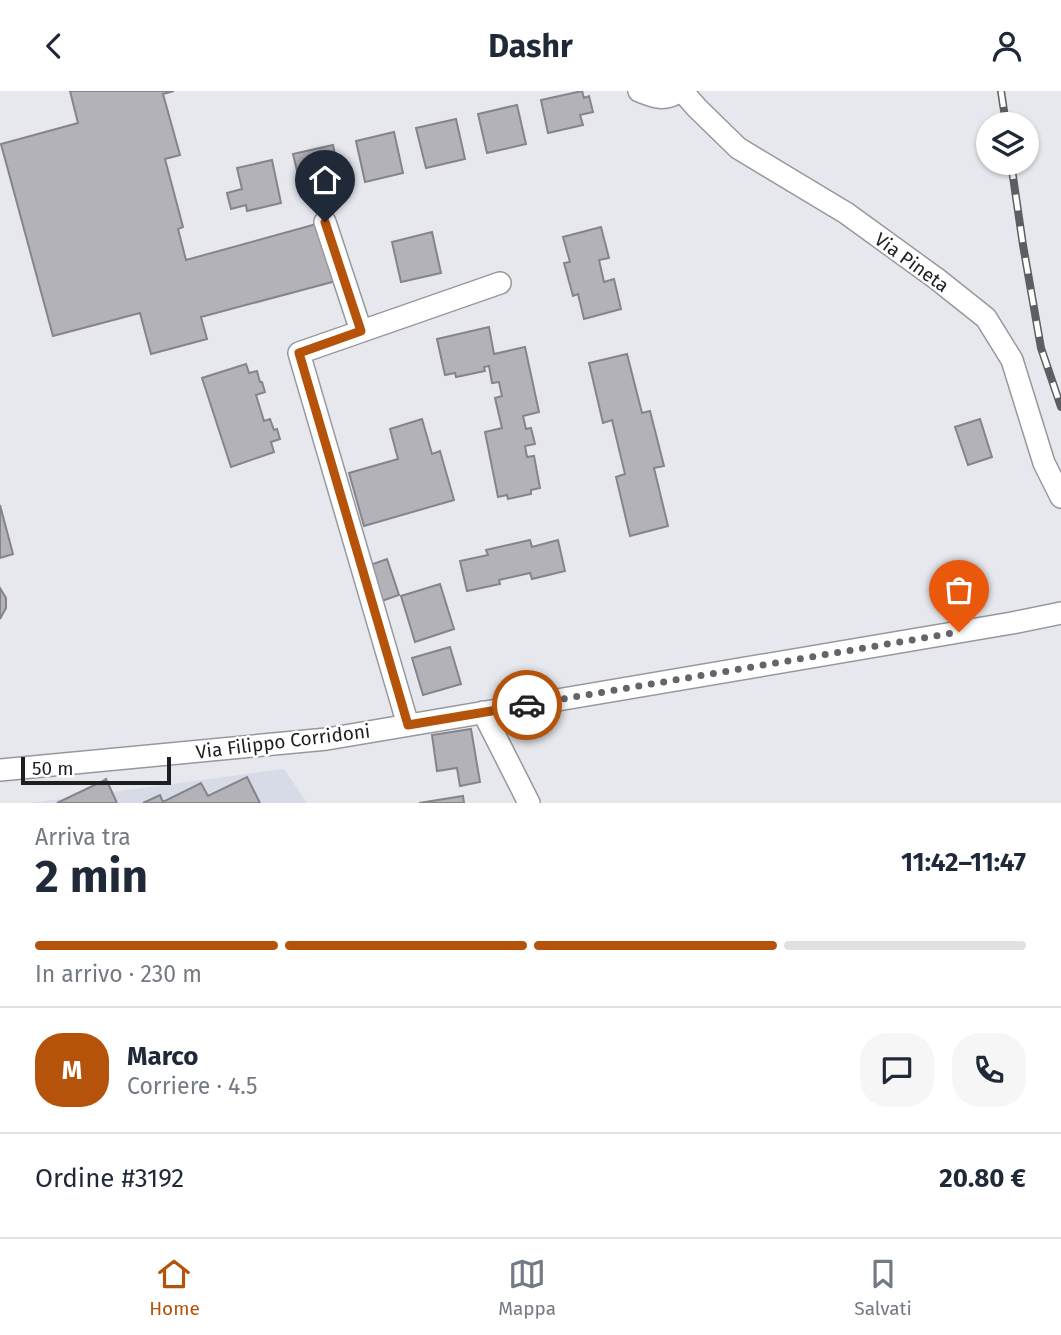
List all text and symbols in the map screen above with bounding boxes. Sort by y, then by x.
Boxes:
icon: back [35,27,73,65]
text: Dashr [488,27,573,65]
icon: person [988,27,1026,65]
map controls [976,112,1039,175]
button: layers [976,112,1039,175]
pin [295,150,355,222]
icon: home [306,161,344,199]
street label: Via Pineta [870,228,953,297]
pin [929,560,989,632]
icon: bag [940,571,978,609]
courier [492,670,562,740]
icon: car [508,686,546,724]
street label: Via Filippo Corridoni [195,719,371,764]
scale bar [21,754,172,786]
text: 50 m [32,757,73,780]
text: Arriva tra [35,823,131,851]
text: 11:42–11:47 [901,847,1026,878]
text: 2 min [35,849,148,904]
text: In arrivo · 230 m [35,960,202,988]
button: chat [860,1033,934,1107]
button: phone [952,1033,1026,1107]
text: Marco [127,1041,198,1072]
text: M [62,1055,82,1086]
text: Corriere · 4.5 [127,1072,258,1100]
text: Ordine #3192 [35,1163,184,1194]
text: 20.80 € [939,1163,1026,1194]
tab: Home [149,1255,200,1320]
tab: Mappa [498,1255,556,1320]
tab: Salvati [854,1255,912,1320]

